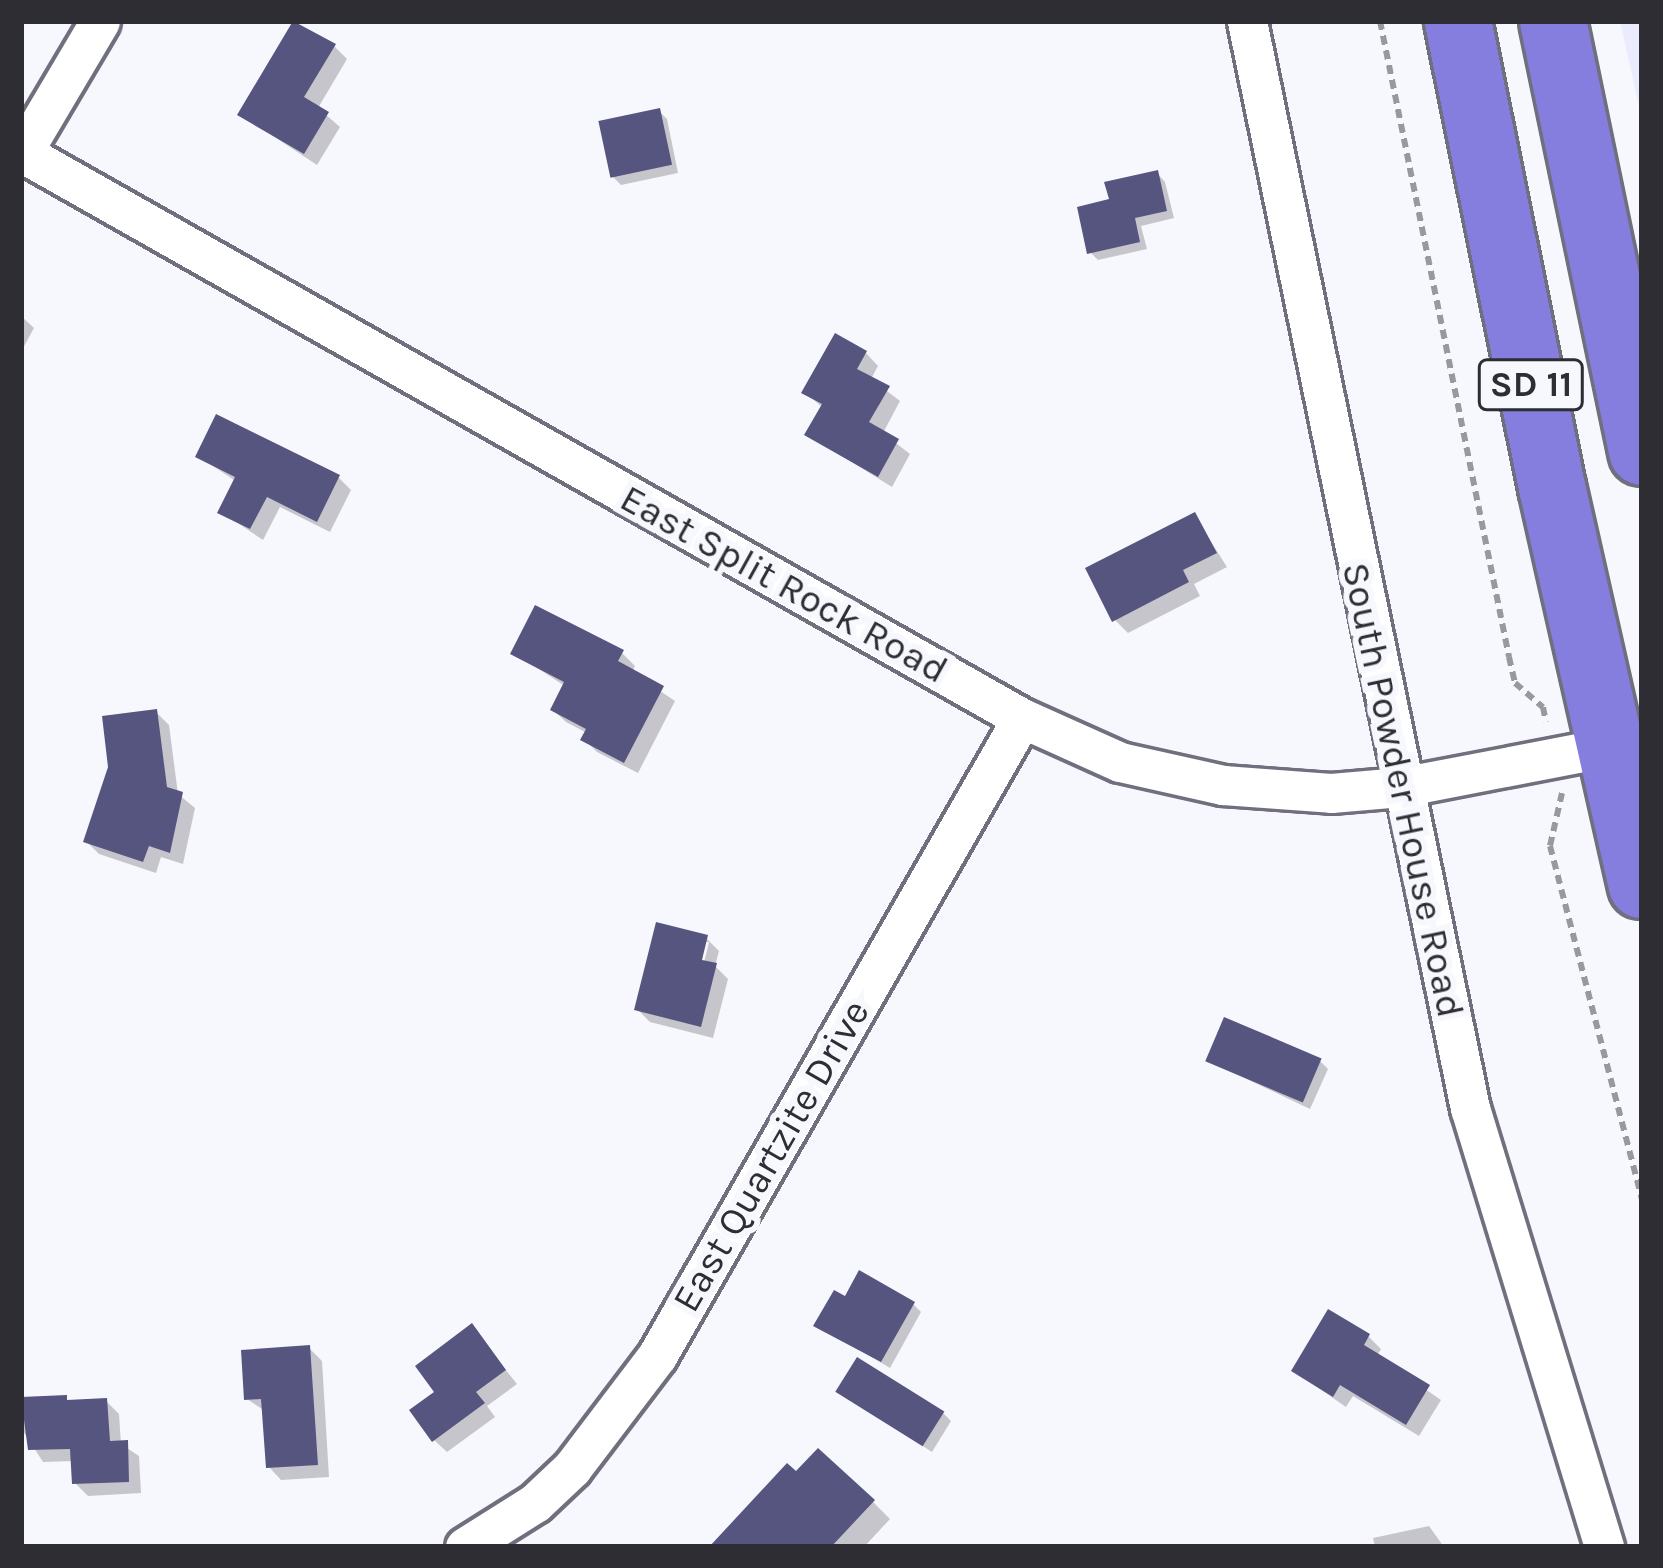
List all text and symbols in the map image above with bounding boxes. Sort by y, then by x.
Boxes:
road number: SD 11 [1477,355,1585,415]
street label: East Split Rock Road [612,475,956,693]
street label: South Powder House Road [1332,558,1474,1022]
street label: East Quartzite Drive [663,992,879,1320]

